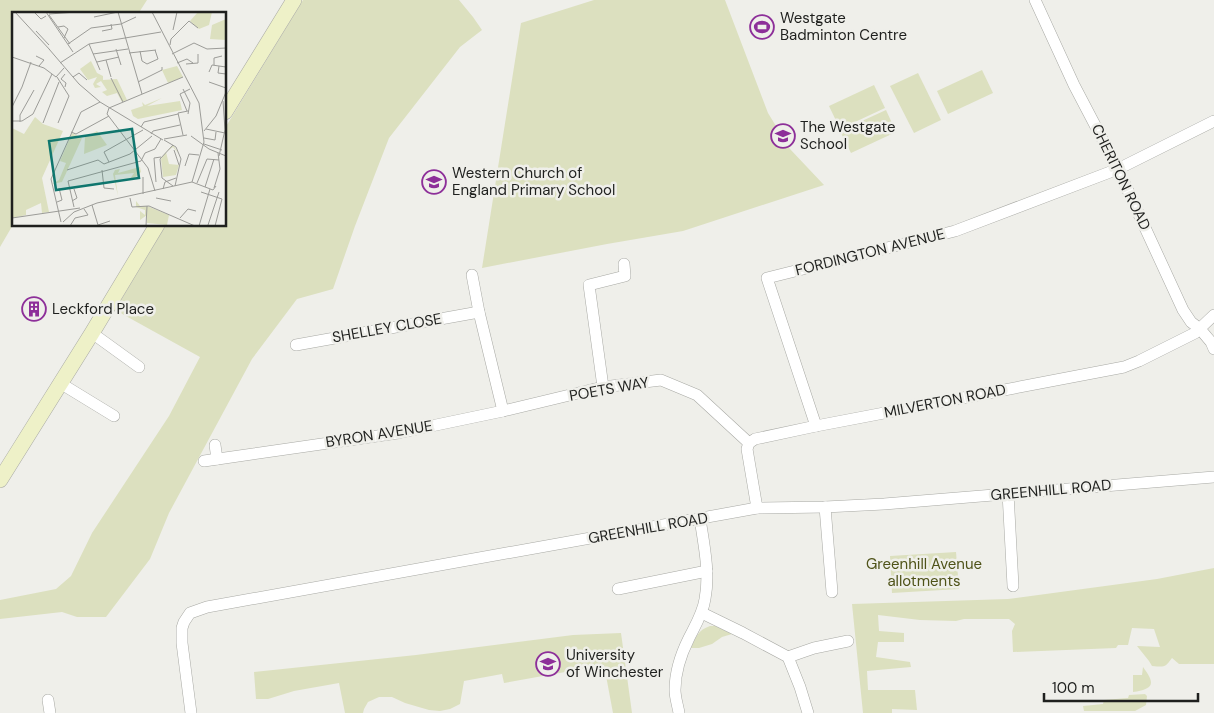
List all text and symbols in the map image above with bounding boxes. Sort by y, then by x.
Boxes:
place label: Westgate Badminton Centre [780,8,907,45]
inset map [12,12,226,226]
sports icon: Westgate Badminton Centre [749,14,775,40]
place label: The Westgate School [800,117,895,154]
street label: CHERITON ROAD [1087,121,1155,233]
school or university icon: The Westgate School [770,123,796,149]
place label: Western Church of England Primary School [452,163,615,200]
school or university icon: Western Church of England Primary School [421,169,447,195]
street label: FORDINGTON AVENUE [793,224,947,280]
building icon: Leckford Place [21,296,47,322]
place label: Leckford Place [52,299,154,319]
street label: SHELLEY CLOSE [331,309,443,347]
street label: POETS WAY [568,372,651,406]
street label: MILVERTON ROAD [882,379,1008,423]
street label: BYRON AVENUE [324,416,434,452]
street label: GREENHILL ROAD [990,475,1112,505]
street label: GREENHILL ROAD [587,508,709,548]
park label: Greenhill Avenue allotments [866,554,982,591]
place label: University of Winchester [566,645,664,682]
school or university icon: University of Winchester [535,651,561,677]
scale bar [1044,670,1198,702]
text: 100 m [1052,678,1095,698]

